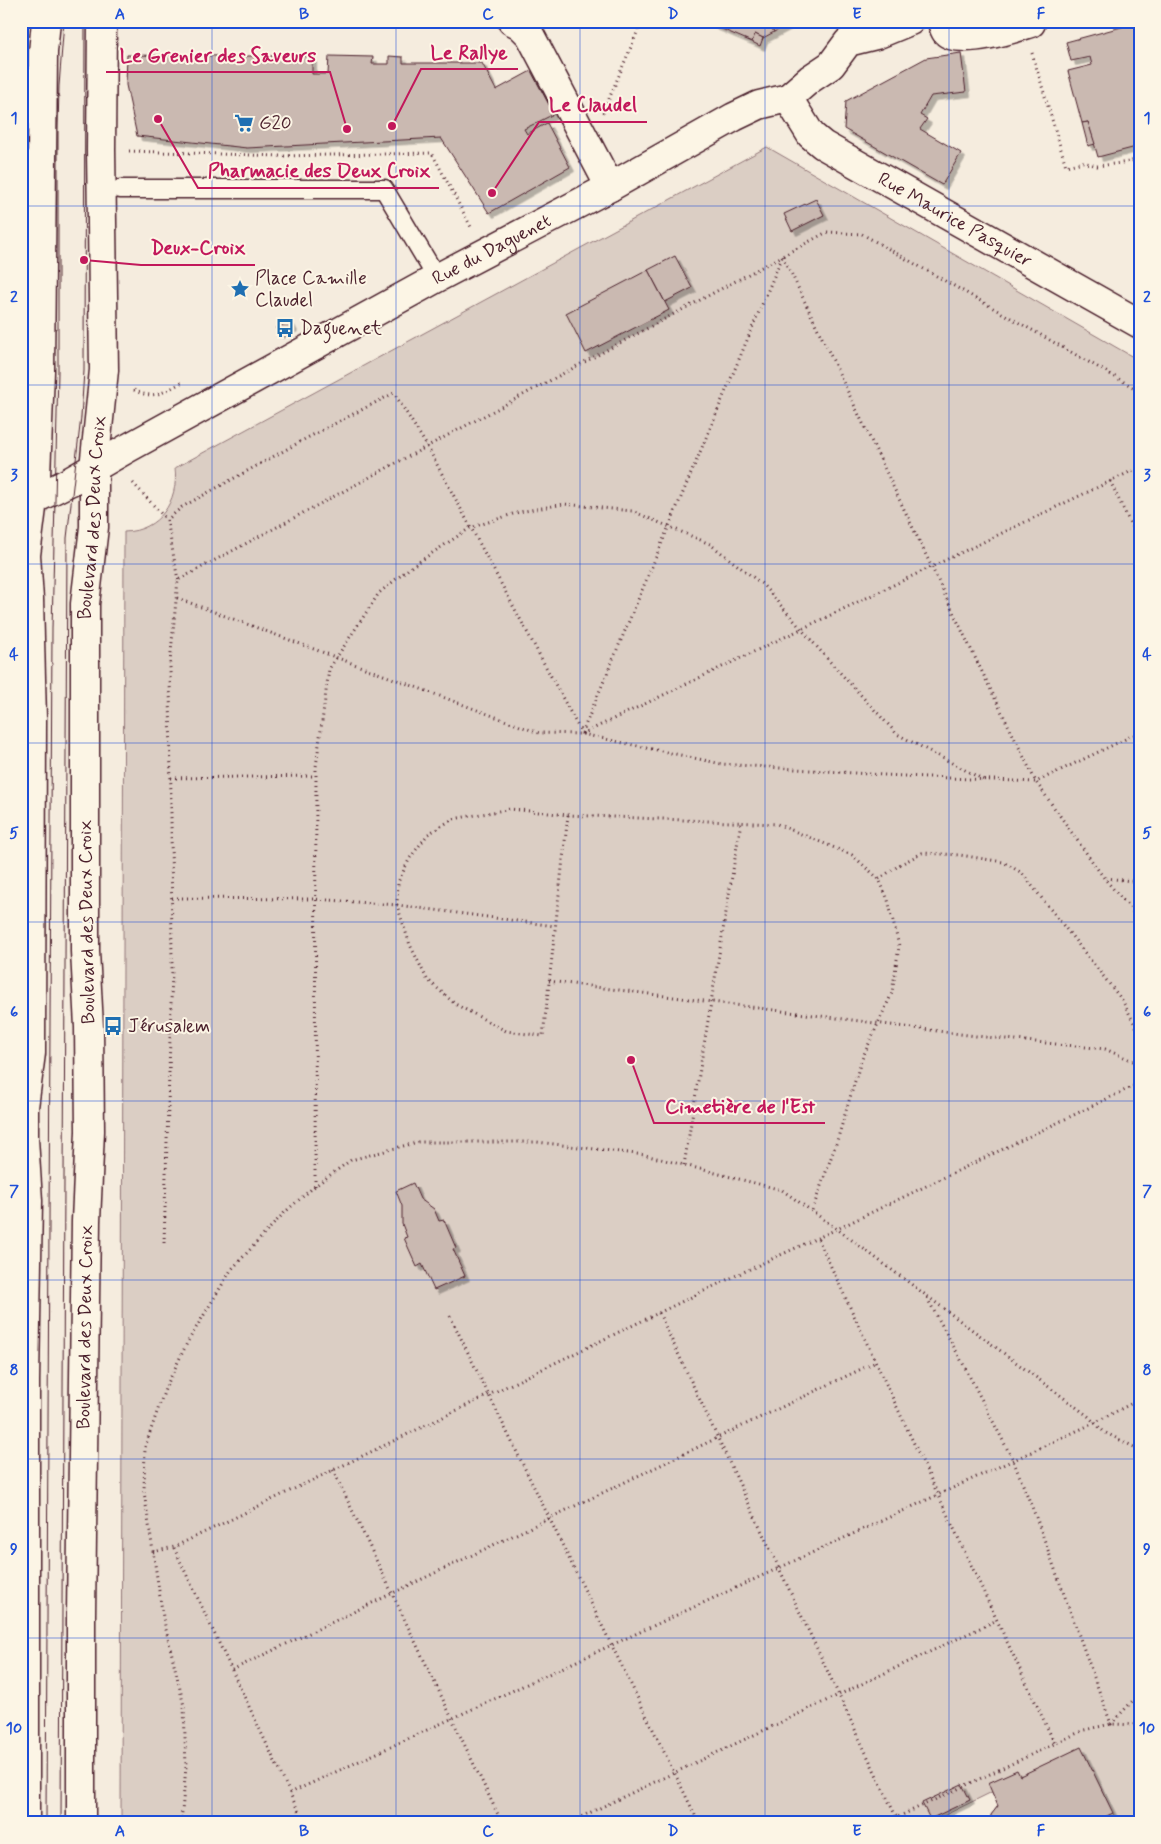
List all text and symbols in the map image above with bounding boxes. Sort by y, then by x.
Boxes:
text: A [115,4,125,25]
text: B [299,4,309,25]
text: C [482,4,494,25]
text: D [667,4,679,25]
text: E [852,4,862,25]
text: F [1037,4,1046,25]
callout: Le Rallye [421,34,518,69]
callout: Le Grenier des Saveurs [106,37,330,72]
text: Le Rallye [430,40,508,67]
text: Le Grenier des Saveurs [120,43,316,70]
callout: Le Claudel [539,87,647,122]
text: Le Claudel [549,92,637,119]
text: 1 [10,108,18,129]
text: 1 [1143,108,1151,129]
place label: G20 [259,111,292,136]
supermarket icon: G20 [233,112,255,134]
callout: Pharmacie des Deux Croix [198,153,439,188]
text: Pharmacie des Deux Croix [208,158,431,185]
street label: Rue Maurice Pasquier [874,166,1037,273]
street label: Rue du Daguenet [428,208,555,291]
callout: Deux-Croix [141,230,255,265]
text: Deux-Croix [151,235,246,262]
place label: Place Camille Claudel [255,266,367,313]
place icon: Place Camille Claudel [229,278,251,300]
text: 2 [10,287,18,308]
text: 2 [1143,287,1151,308]
place label: Daguenet [300,316,382,344]
bus stop icon: Daguenet [274,317,296,339]
street label: Boulevard des Deux Croix [72,415,112,619]
text: 3 [10,465,18,486]
text: 3 [1143,465,1151,486]
text: 4 [9,644,19,665]
text: 4 [1142,644,1152,665]
street label: Boulevard des Deux Croix [73,820,101,1024]
text: 5 [9,823,19,844]
text: 5 [1142,823,1152,844]
text: 6 [10,1002,18,1023]
text: 6 [1143,1002,1151,1023]
place label: Jérusalem [128,1014,210,1039]
bus stop icon: Jérusalem [102,1015,124,1037]
callout: Cimetière de l'Est [654,1088,825,1123]
text: Cimetière de l'Est [665,1094,815,1121]
text: 7 [9,1181,19,1202]
text: 7 [1142,1181,1152,1202]
street label: Boulevard des Deux Croix [71,1225,98,1429]
text: 8 [9,1360,19,1381]
text: 8 [1142,1360,1152,1381]
text: 9 [10,1539,18,1560]
text: 9 [1143,1539,1151,1560]
text: 10 [6,1718,22,1739]
text: 10 [1139,1718,1155,1739]
text: A [115,1821,125,1842]
text: B [299,1821,309,1842]
text: C [482,1821,494,1842]
text: D [667,1821,679,1842]
text: E [852,1821,862,1842]
text: F [1037,1821,1046,1842]

